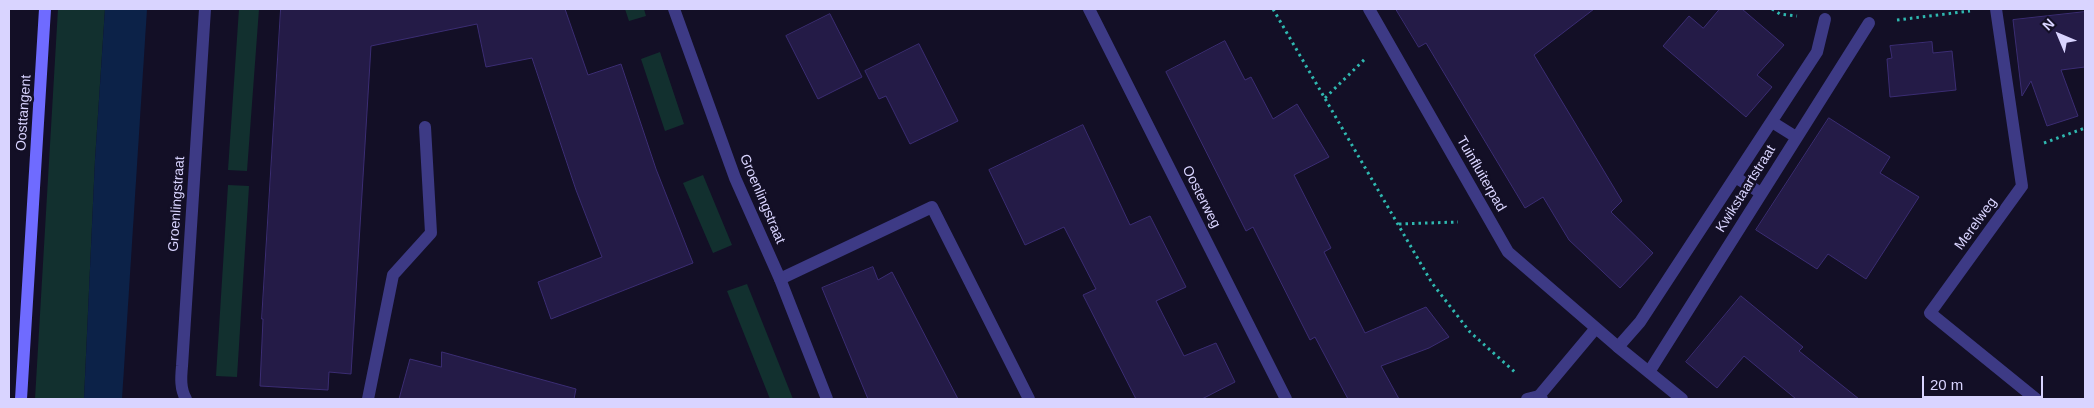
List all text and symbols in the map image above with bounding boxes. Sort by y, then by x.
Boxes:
north arrow [2034,10,2084,60]
text: N [2039,15,2058,34]
street label: Oosttangent [13,74,35,152]
street label: Tuinfluiterpad [1453,133,1509,215]
street label: Kwikstaartstraat [1712,142,1780,236]
street label: Groenlingstraat [736,152,788,246]
street label: Groenlingstraat [165,156,189,252]
street label: Oosterweg [1178,163,1224,231]
street label: Merelweg [1951,195,2001,253]
scale bar [1924,366,2045,398]
text: 20 m [1930,376,1963,393]

